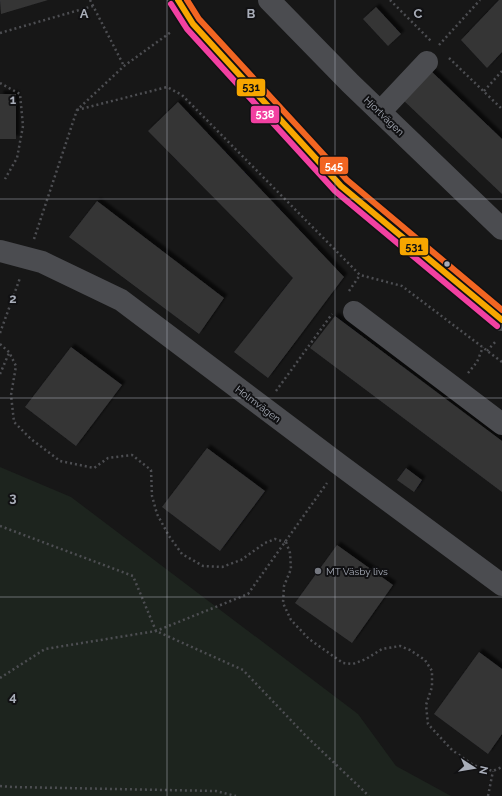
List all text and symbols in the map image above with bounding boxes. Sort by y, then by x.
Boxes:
text: A [80,6,89,21]
text: B [247,6,256,21]
text: C [414,6,423,21]
line badge: 531 [236,78,266,97]
text: 531 [242,81,260,94]
text: 1 [10,92,17,107]
street label: Hjortvägen [362,94,406,138]
line badge: 538 [250,105,280,124]
text: 538 [256,108,275,121]
line badge: 545 [319,156,349,175]
text: 545 [325,160,343,173]
line badge: 531 [399,237,429,256]
text: 531 [405,241,423,254]
unlabelled marker [442,259,452,269]
text: 2 [9,291,17,306]
street label: Holmvägen [233,383,283,425]
text: 3 [9,490,17,505]
marker: MT Väsby livs [313,566,323,576]
place label: MT Väsby livs [326,566,388,577]
text: 4 [9,689,17,704]
north arrow [454,748,494,788]
text: N [476,765,491,775]

